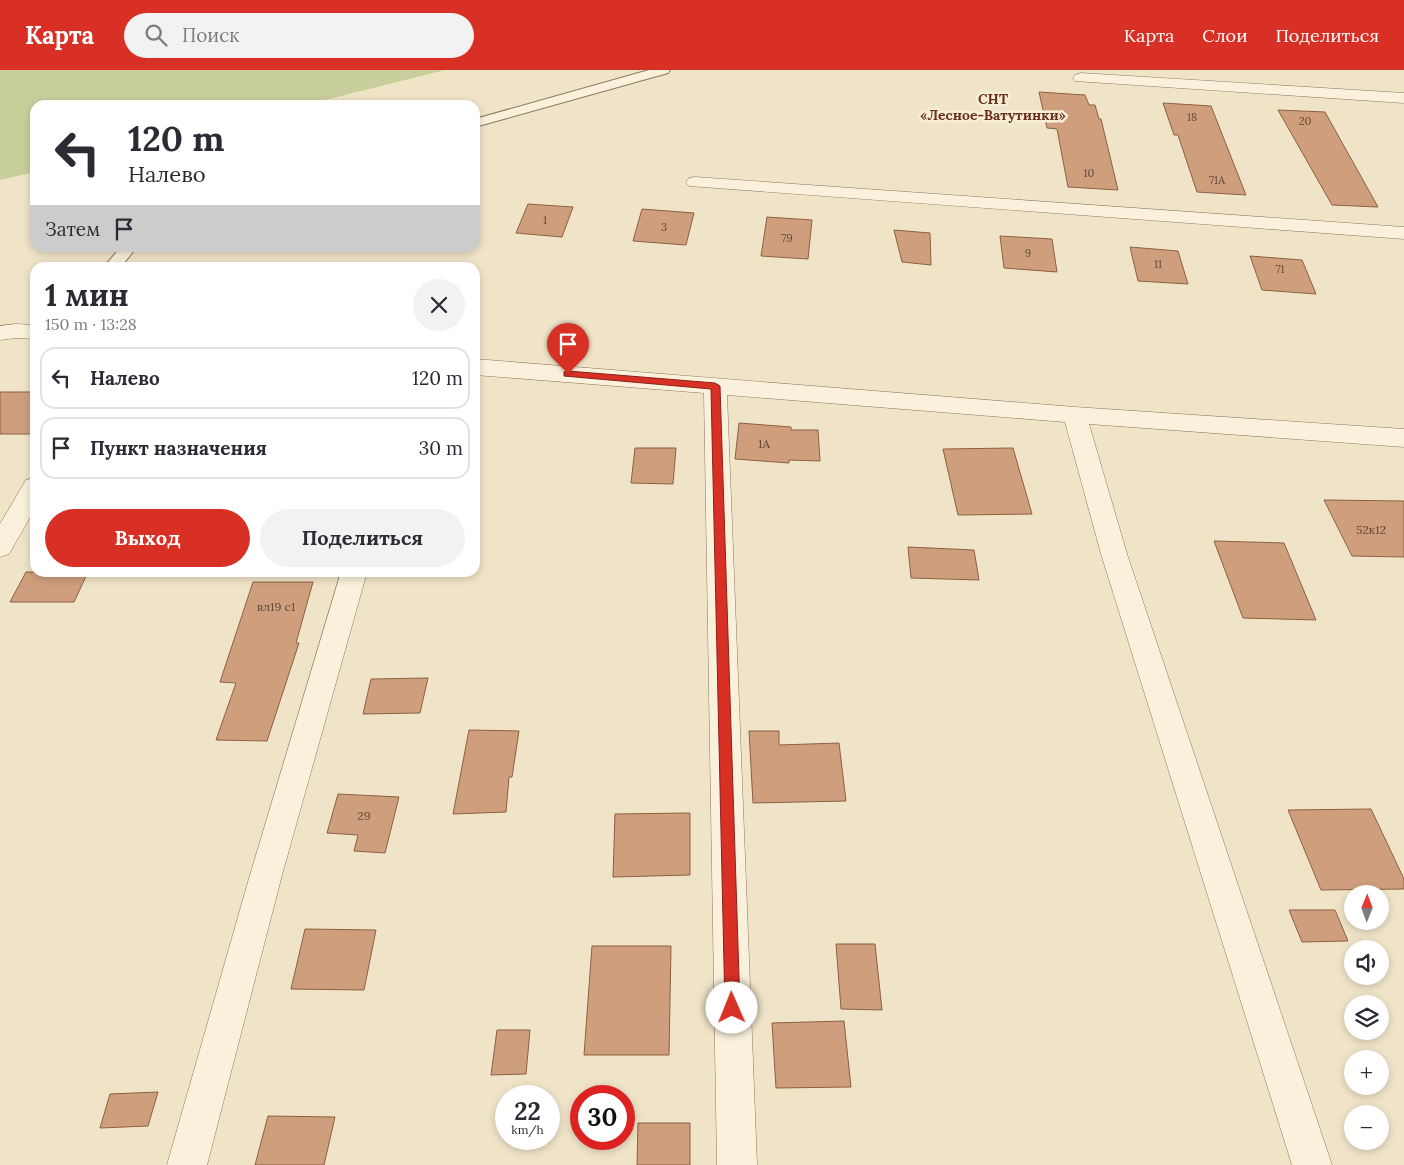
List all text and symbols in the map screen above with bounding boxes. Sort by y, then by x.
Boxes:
search box [124,13,474,58]
text: Карта [25,20,94,51]
icon: search [142,21,170,49]
text: Поиск [182,23,240,47]
text: Карта [1124,24,1174,47]
text: Слои [1202,24,1247,47]
text: Поделиться [1275,24,1379,47]
district label: СНТ «Лесное-Ватутинки» [920,90,1066,124]
house number: 18 [1187,110,1197,124]
house number: 20 [1299,114,1312,128]
text: 120 m [128,116,225,161]
icon: left [45,120,110,185]
text: Налево [128,160,206,188]
house number: 10 [1084,166,1095,180]
house number: 71А [1209,173,1226,187]
house number: 1 [543,213,547,227]
icon: arrive [110,215,138,243]
text: Затем [45,217,100,241]
house number: 3 [661,220,667,234]
house number: 79 [781,231,793,245]
house number: 9 [1025,246,1031,260]
house number: 11 [1154,257,1162,271]
house number: 71 [1275,262,1285,276]
text: 1 мин [45,276,129,314]
button: close [413,279,465,331]
text: 150 m · 13:28 [45,314,137,334]
pin [547,323,589,374]
icon: arrive [554,330,582,358]
icon: left [47,364,75,392]
text: Налево [90,366,160,390]
text: 120 m [412,366,463,390]
icon: arrive [47,434,75,462]
text: Пункт назначения [90,436,267,460]
text: 30 m [419,436,463,460]
house number: 1А [758,436,770,451]
button: Выход [45,509,250,567]
button: Поделиться [260,509,465,567]
house number: 52к12 [1356,522,1386,537]
house number: вл19 с1 [257,599,295,614]
house number: 29 [357,808,371,823]
north arrow [1344,885,1389,930]
map controls [1344,885,1389,1150]
button: sound [1344,940,1389,985]
position arrow [705,981,757,1033]
button: layers [1344,995,1389,1040]
button: + [1344,1050,1389,1095]
speed limit sign: 30 [570,1085,635,1150]
text: 22 [514,1095,541,1127]
button: − [1344,1105,1389,1150]
text: km/h [511,1122,544,1137]

